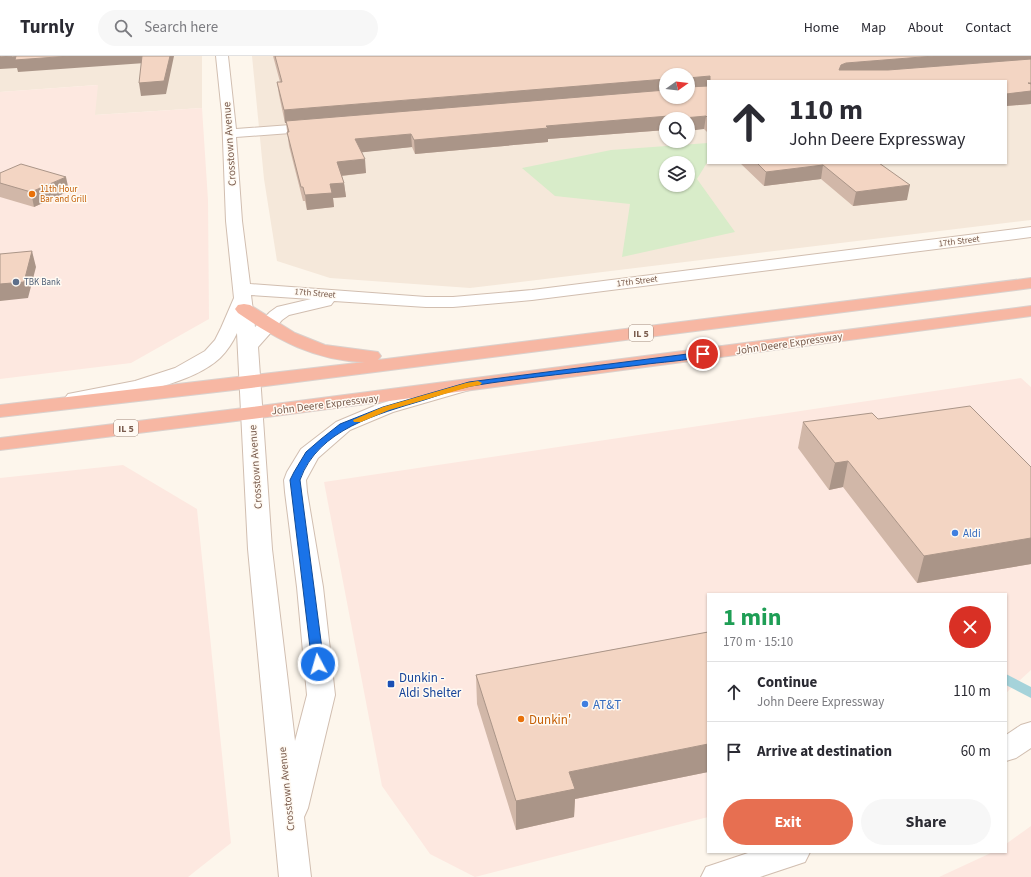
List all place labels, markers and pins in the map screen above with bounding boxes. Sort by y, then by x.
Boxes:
place label: 11th Hour Bar and Grill [40,183,87,206]
marker: 11th Hour Bar and Grill [27,189,37,199]
place label: TBK Bank [24,276,61,289]
marker: TBK Bank [11,277,21,287]
pin [686,337,720,371]
place label: Aldi [963,526,981,541]
marker: Aldi [950,528,960,538]
place label: Dunkin - Aldi Shelter [399,669,462,702]
marker: Dunkin - Aldi Shelter [386,679,396,689]
place label: AT&T [593,696,621,714]
marker: AT&T [580,699,590,709]
place label: Dunkin' [529,711,571,729]
marker: Dunkin' [516,714,526,724]

